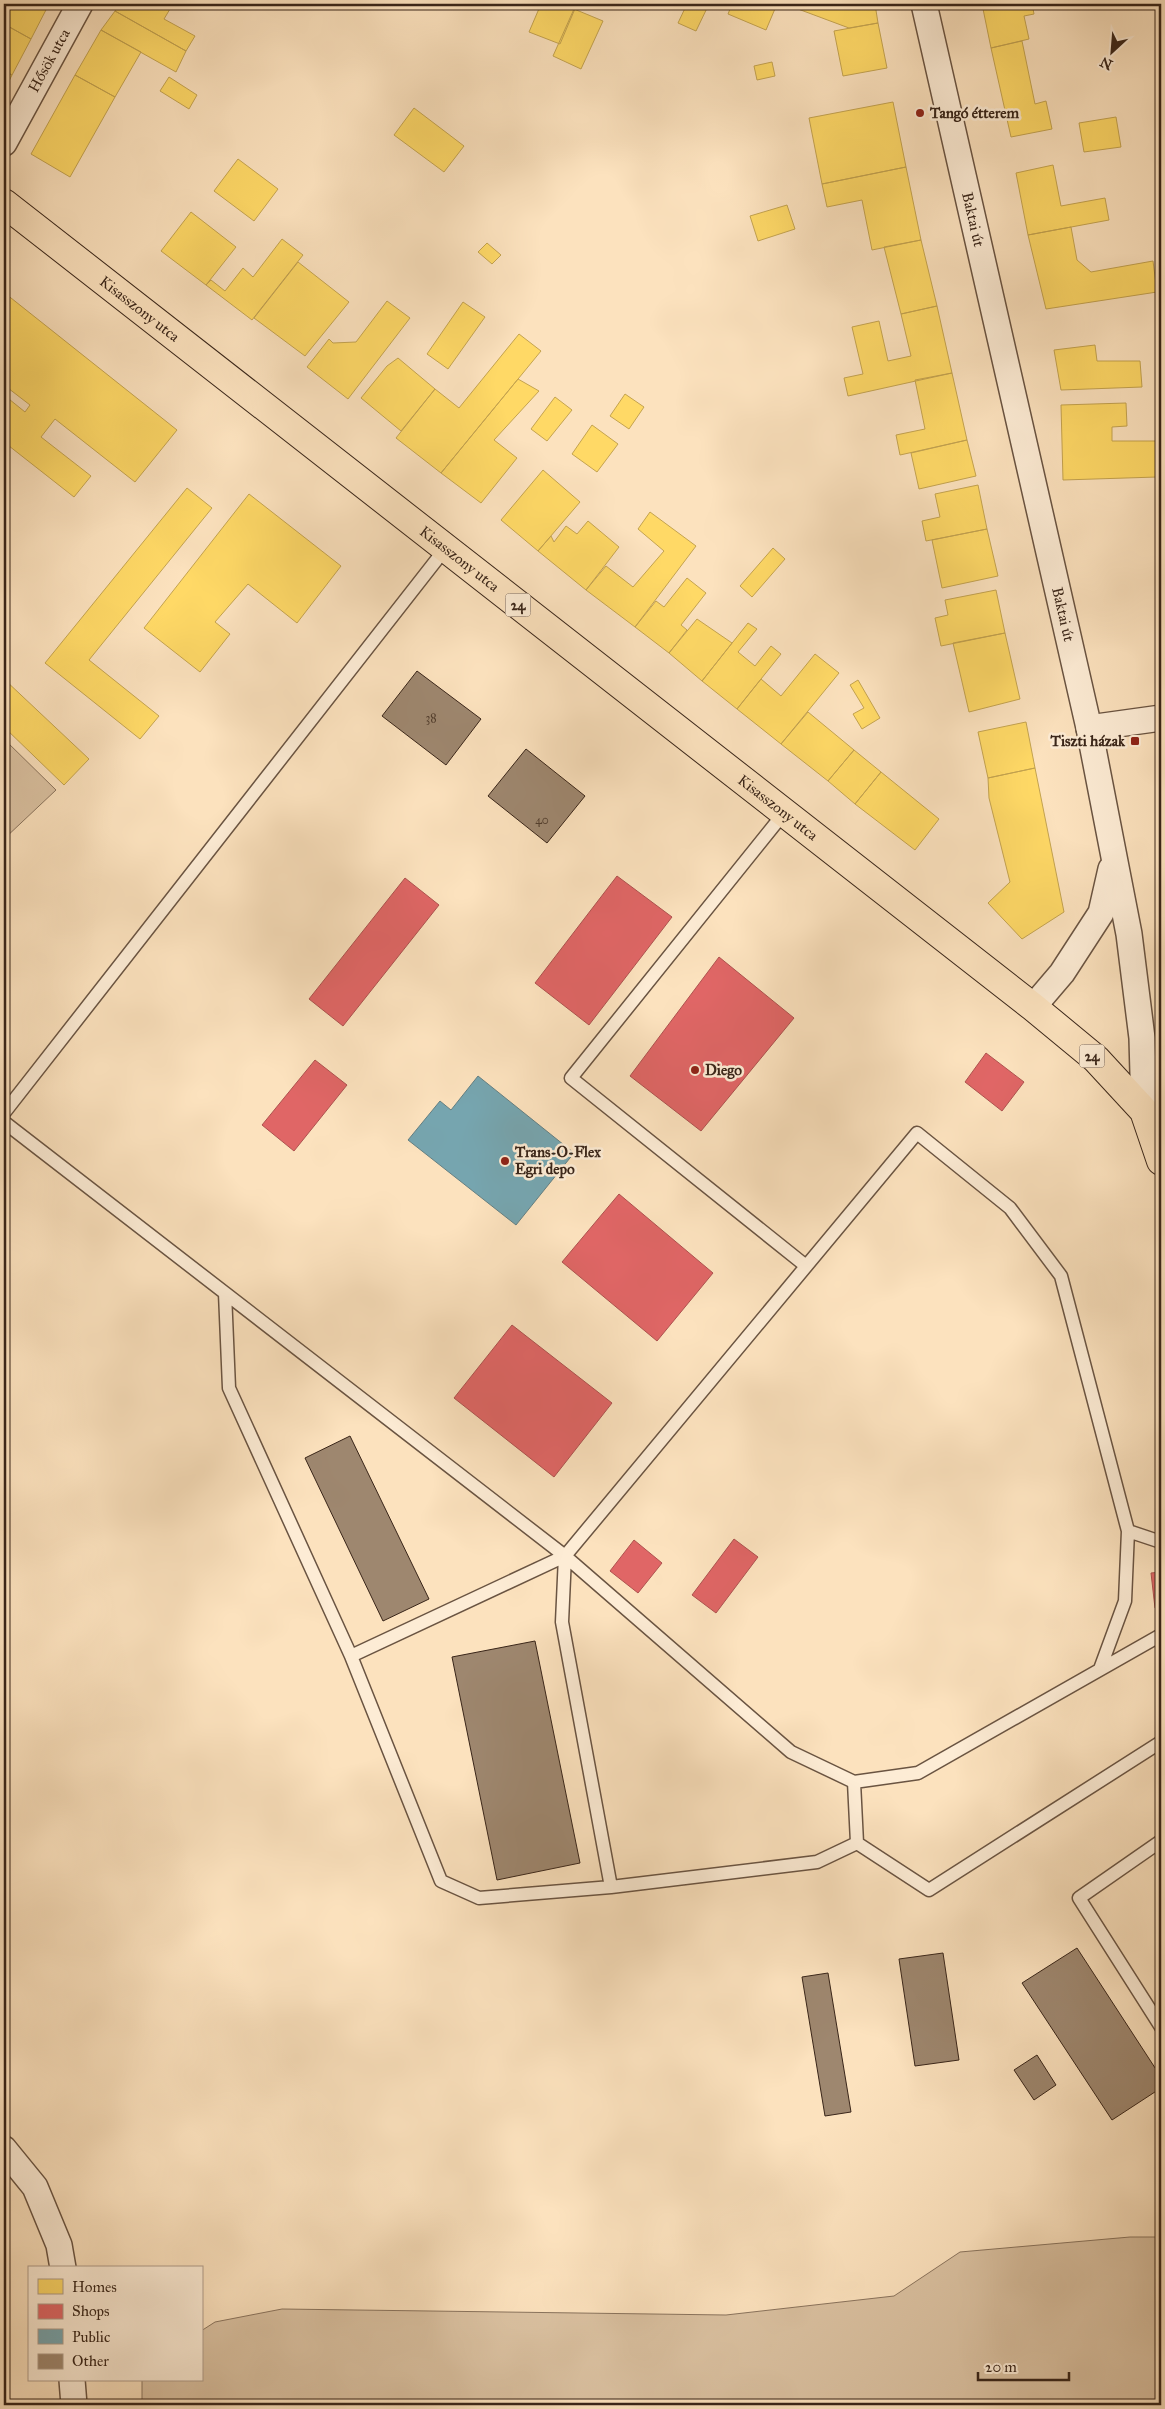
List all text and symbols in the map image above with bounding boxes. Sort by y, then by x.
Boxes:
street label: Hősök utca [24,25,74,95]
north arrow [1088,28,1138,78]
text: N [1097,53,1116,73]
place label: Tangó étterem [929,104,1020,123]
marker: Tangó étterem [914,107,926,119]
street label: Baktai út [958,190,988,249]
street label: Kisasszony utca [96,272,184,346]
street label: Kisasszony utca [416,522,503,596]
street label: Baktai út [1048,585,1078,644]
road number: 24 [506,594,530,616]
house number: 38 [425,711,437,725]
place label: Tiszti házak [1050,732,1126,750]
marker: Tiszti házak [1129,735,1141,747]
street label: Kisasszony utca [734,771,822,845]
house number: 40 [535,813,549,827]
road number: 24 [1080,1044,1104,1068]
place label: Diego [705,1061,742,1080]
marker: Diego [689,1064,701,1076]
place label: Trans-O-Flex Egri depo [514,1143,601,1179]
marker: Trans-O-Flex Egri depo [499,1155,511,1167]
legend [28,2266,202,2382]
text: Homes [72,2278,117,2296]
text: Shops [72,2302,110,2320]
text: Public [72,2328,110,2346]
scale bar [978,2349,1069,2381]
text: Other [72,2352,109,2370]
text: 20 m [985,2358,1017,2376]

